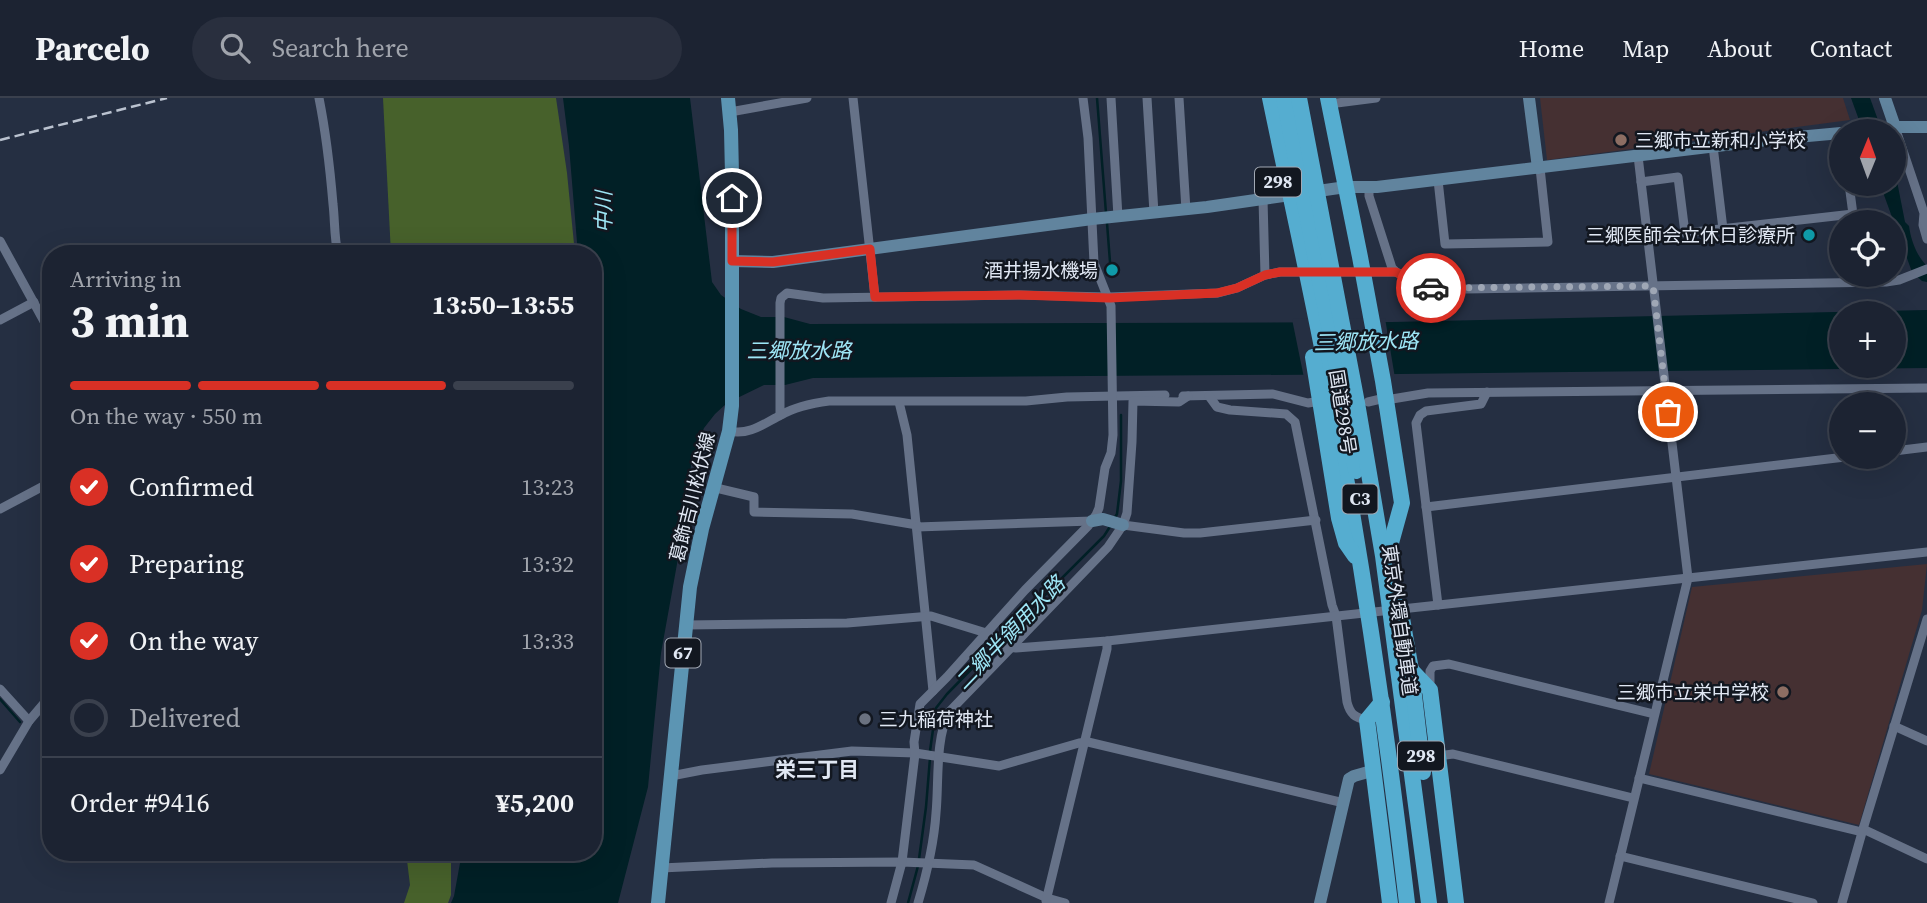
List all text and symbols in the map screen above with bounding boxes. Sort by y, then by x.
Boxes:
search box [192,17,682,80]
text: Parcelo [35,26,150,71]
icon: search [216,29,254,67]
text: Search here [272,30,409,66]
text: Home [1519,32,1584,65]
text: Map [1622,32,1669,65]
text: About [1707,32,1772,65]
text: Contact [1810,32,1892,65]
north arrow [1829,119,1906,196]
map controls [1829,119,1906,469]
place label: 三郷市立新和小学校 [1635,127,1806,153]
marker: 三郷市立新和小学校 [1613,132,1629,148]
pin [702,168,762,228]
road number: 298 [1255,168,1301,196]
icon: home [713,179,751,217]
water label: 中川 [589,189,618,233]
button: locate [1829,210,1906,287]
place label: 三郷医師会立休日診療所 [1586,222,1795,248]
marker: 三郷医師会立休日診療所 [1801,227,1817,243]
courier [1396,253,1466,323]
place label: 酒井揚水機場 [984,257,1098,283]
marker: 酒井揚水機場 [1104,262,1120,278]
text: Arriving in [70,263,182,295]
icon: car [1412,269,1450,307]
text: 13:50–13:55 [432,287,574,323]
text: 3 min [70,289,189,352]
button: + [1829,301,1906,378]
water label: 三郷放水路 [1313,326,1421,357]
water label: 三郷放水路 [747,336,853,365]
street label: 国道298号 [1323,368,1363,456]
pin [1638,382,1698,442]
button: − [1829,392,1906,469]
icon: bag [1649,393,1687,431]
text: On the way · 550 m [70,400,263,432]
street label: 葛飾吉川松伏線 [663,429,721,565]
icon: check [70,468,108,506]
text: Confirmed [129,469,254,505]
text: 13:23 [521,471,574,503]
road number: C3 [1342,484,1378,514]
street label: 東京外環自動車道 [1377,543,1423,697]
icon: check [70,545,108,583]
text: Preparing [129,546,244,582]
text: 13:32 [521,548,574,580]
water label: 二郷半領用水路 [948,568,1073,696]
icon: check [70,622,108,660]
text: On the way [129,623,258,659]
text: 13:33 [521,625,574,657]
road number: 67 [666,638,700,668]
place label: 三郷市立栄中学校 [1617,679,1769,705]
marker: 三郷市立栄中学校 [1775,684,1791,700]
text: Delivered [129,700,240,736]
place label: 三九稲荷神社 [879,706,993,732]
marker: 三九稲荷神社 [857,711,873,727]
road number: 298 [1398,742,1444,770]
district label: 栄三丁目 [775,755,859,784]
text: Order #9416 [70,785,210,821]
text: ¥5,200 [496,785,574,821]

